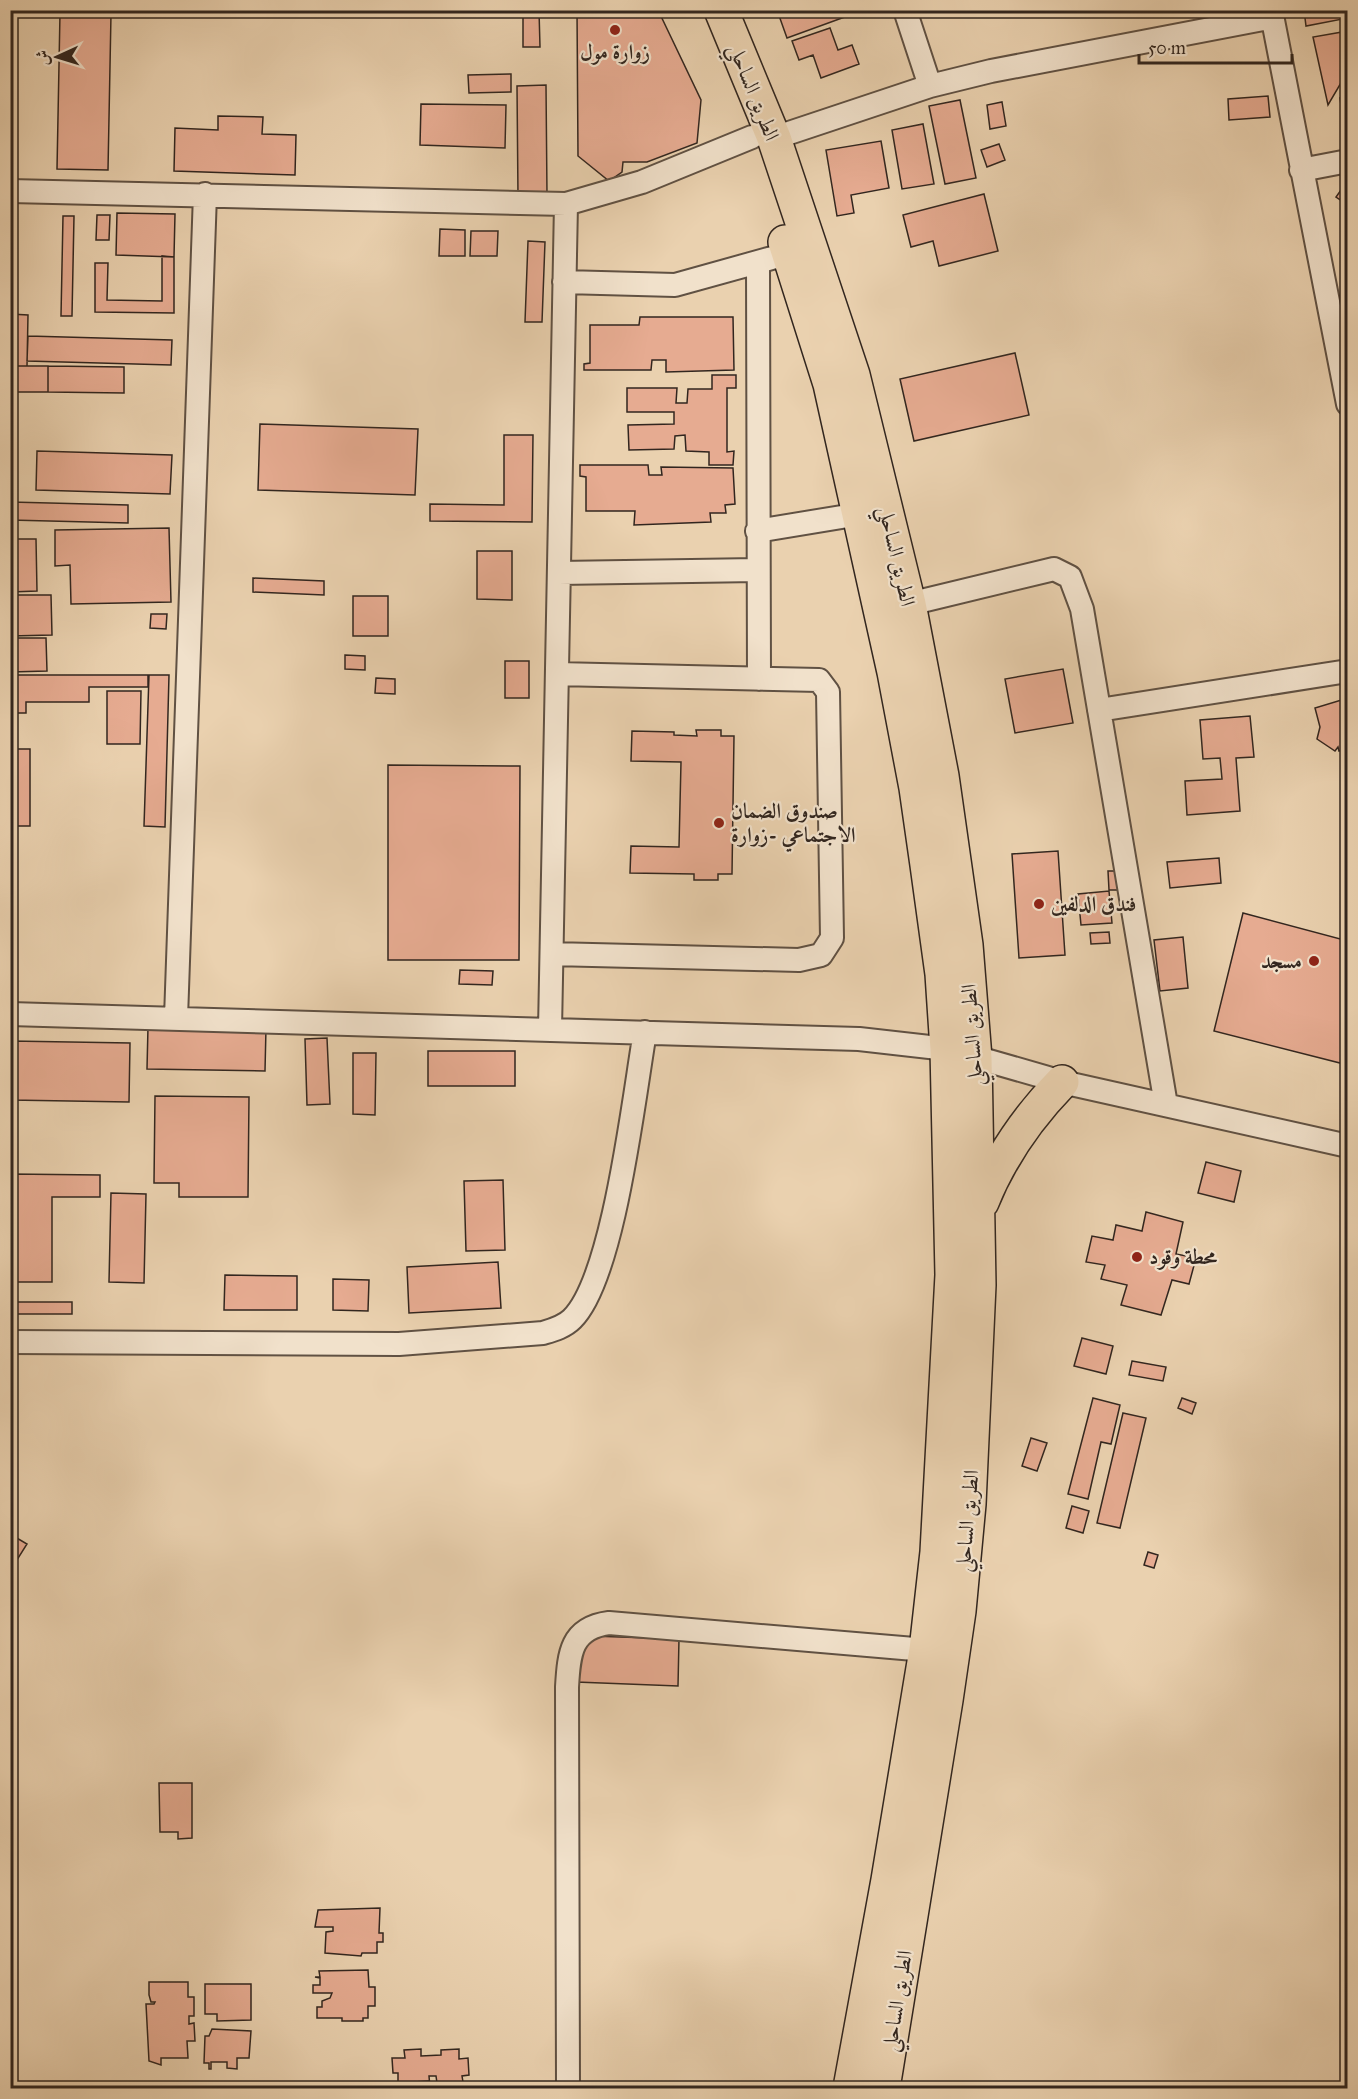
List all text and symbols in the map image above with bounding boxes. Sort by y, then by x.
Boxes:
marker: زوارة مول [608,23,622,37]
north arrow [27,27,87,87]
scale bar [1139,27,1292,65]
text: 50 m [1148,37,1186,59]
place label: زوارة مول [580,39,650,65]
street label: الطريق الساحلي [716,40,785,147]
text: ش [33,49,53,67]
street label: الطريق الساحلي [866,503,921,610]
place label: صندوق الضمان الاجتماعي -زوارة [731,798,856,853]
marker: صندوق الضمان الاجتماعي -زوارة [712,816,726,830]
place label: فندق الدلفين [1051,891,1137,917]
marker: فندق الدلفين [1032,897,1046,911]
place label: مسجد [1261,948,1302,974]
marker: مسجد [1307,954,1321,968]
street label: الطريق الساحلي [955,982,996,1087]
place label: محطة وقود [1149,1244,1218,1270]
marker: محطة وقود [1130,1250,1144,1264]
street label: الطريق الساحلي [950,1469,991,1574]
street label: الطريق الساحلي [876,1948,925,2055]

